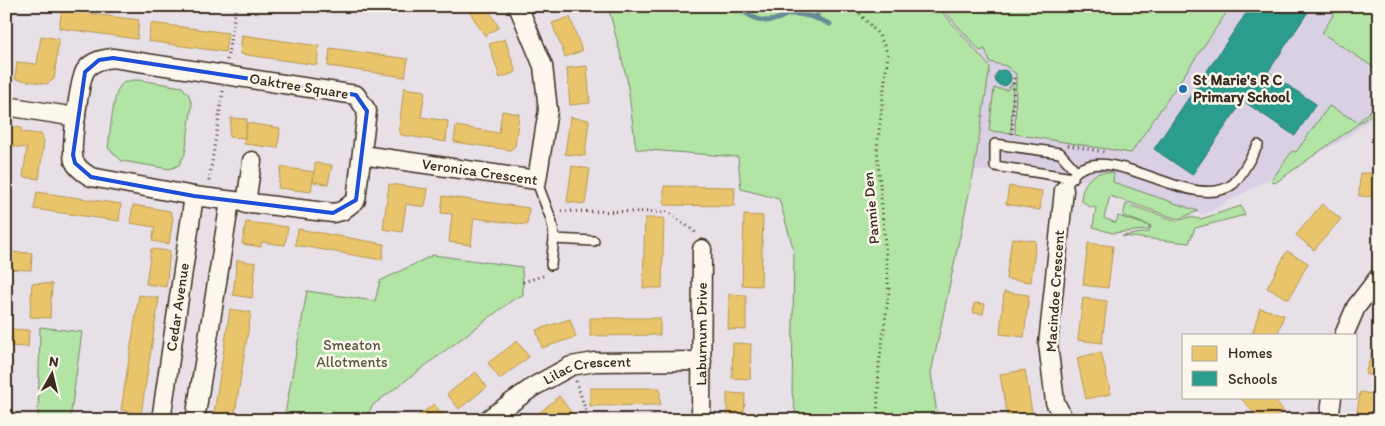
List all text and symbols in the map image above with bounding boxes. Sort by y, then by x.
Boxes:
street label: Oaktree Square [248,69,350,103]
place label: St Marie's R C Primary School [1193,71,1291,107]
marker: St Marie's R C Primary School [1177,83,1189,95]
street label: Veronica Crescent [421,155,539,189]
street label: Pannie Den [859,171,883,245]
street label: Macindoe Crescent [1042,229,1068,353]
street label: Cedar Avenue [162,262,193,353]
street label: Laburnum Drive [692,282,711,386]
legend [1182,334,1358,398]
park label: Smeaton Allotments [316,336,388,371]
text: Homes [1228,344,1273,362]
north arrow [28,348,78,398]
text: N [48,353,60,371]
street label: Lilac Crescent [540,353,632,389]
text: Schools [1228,370,1278,388]

